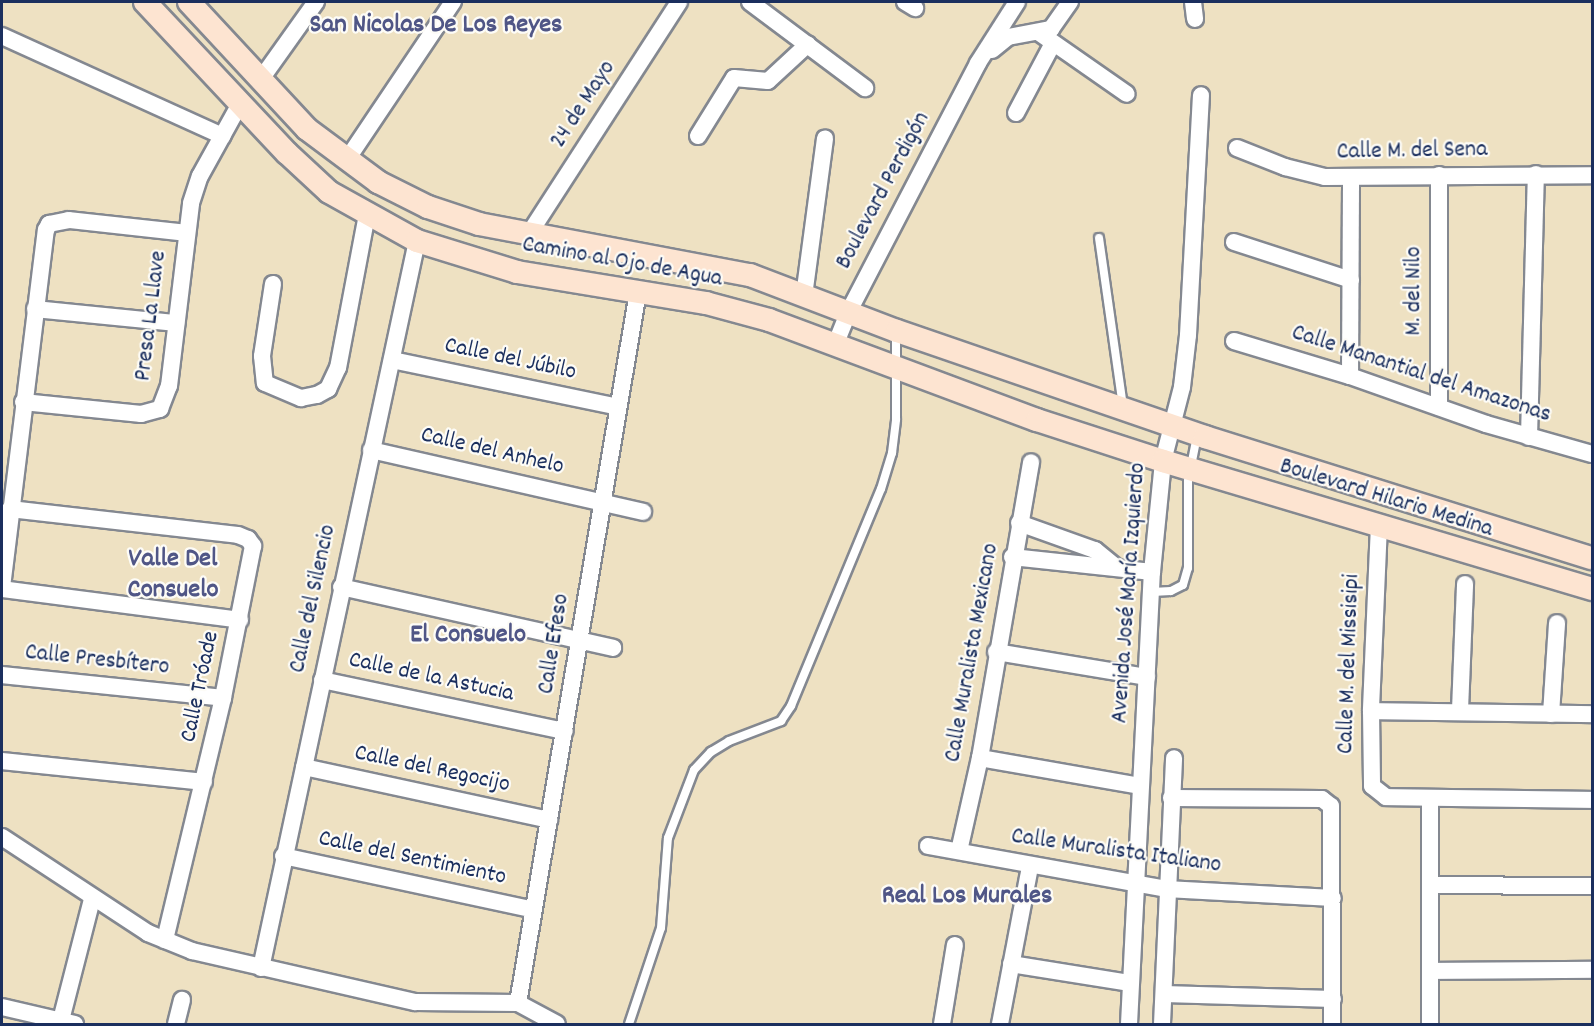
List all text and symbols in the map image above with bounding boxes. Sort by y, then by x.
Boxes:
district label: San Nicolas De Los Reyes [310,10,562,42]
street label: 24 de Mayo [545,56,623,154]
street label: Boulevard Perdigón [830,107,938,275]
street label: Calle M. del Sena [1336,136,1488,168]
street label: Camino al Ojo de Agua [520,231,724,295]
street label: M. del Nilo [1401,246,1429,336]
street label: Presa La Llave [130,249,174,383]
street label: Calle Manantial del Amazonas [1288,319,1554,431]
street label: Calle del Júbilo [442,332,578,388]
street label: Calle del Anhelo [418,422,566,482]
street label: Boulevard Hilario Medina [1276,453,1496,545]
street label: Avenida José María Izquierdo [1107,462,1153,724]
street label: Calle del Silencio [284,522,344,676]
street label: Calle Muralista Mexicano [940,541,1006,765]
district label: Valle Del Consuelo [127,543,219,606]
street label: Calle M. del Missisipi [1332,573,1368,755]
street label: Calle Efeso [533,592,577,696]
district label: El Consuelo [410,620,526,652]
street label: Calle Tróade [175,629,227,745]
street label: Calle Presbítero [23,639,171,683]
street label: Calle de la Astucia [346,646,516,710]
street label: Calle del Regocijo [352,739,512,801]
street label: Calle Muralista Italiano [1009,823,1223,881]
street label: Calle del Sentimiento [316,825,508,893]
district label: Real Los Murales [882,881,1052,913]

